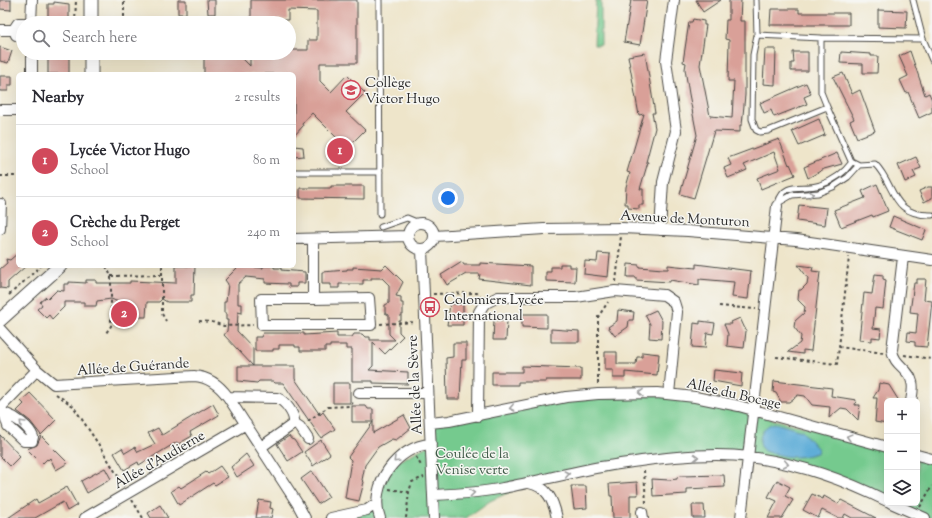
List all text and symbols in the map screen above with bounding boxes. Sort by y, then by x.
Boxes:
search box [16,16,296,60]
icon: search [30,27,52,49]
text: Search here [62,28,137,49]
place label: Collège Victor Hugo [365,74,440,110]
school or university icon: Collège Victor Hugo [340,79,362,101]
text: Nearby [32,86,84,110]
text: 2 results [235,89,280,107]
pin: 1 [327,136,353,166]
text: Lycée Victor Hugo [70,141,190,162]
text: 1 [43,152,47,170]
text: 80 m [253,152,280,170]
text: School [70,162,109,180]
your location [438,188,458,208]
one-way arrow [808,189,814,198]
street label: Avenue de Monturon [620,207,750,233]
text: Crèche du Perget [70,213,180,234]
text: 2 [42,224,48,242]
text: 240 m [247,224,280,242]
text: School [70,234,109,252]
place label: Colomiers Lycée International [444,291,544,327]
bus stop icon: Colomiers Lycée International [419,296,441,318]
pin: 2 [111,299,137,329]
street label: Allée de la Sèvre [403,335,429,435]
street label: Allée de Guérande [76,354,190,382]
street label: Allée du Bocage [684,374,783,416]
one-way arrow [638,389,644,397]
map controls [884,398,920,506]
button: + [884,398,920,434]
one-way arrow [509,403,515,411]
one-way arrow [19,420,27,428]
street label: Allée d'Audierne [111,427,209,495]
one-way arrow [846,433,853,442]
button: − [884,434,920,470]
park label: Coulée de la Venise verte [435,445,510,481]
one-way arrow [693,453,699,461]
one-way arrow [393,455,401,463]
one-way arrow [783,460,790,468]
one-way arrow [564,470,570,478]
button: layers [884,470,920,506]
one-way arrow [469,488,475,497]

